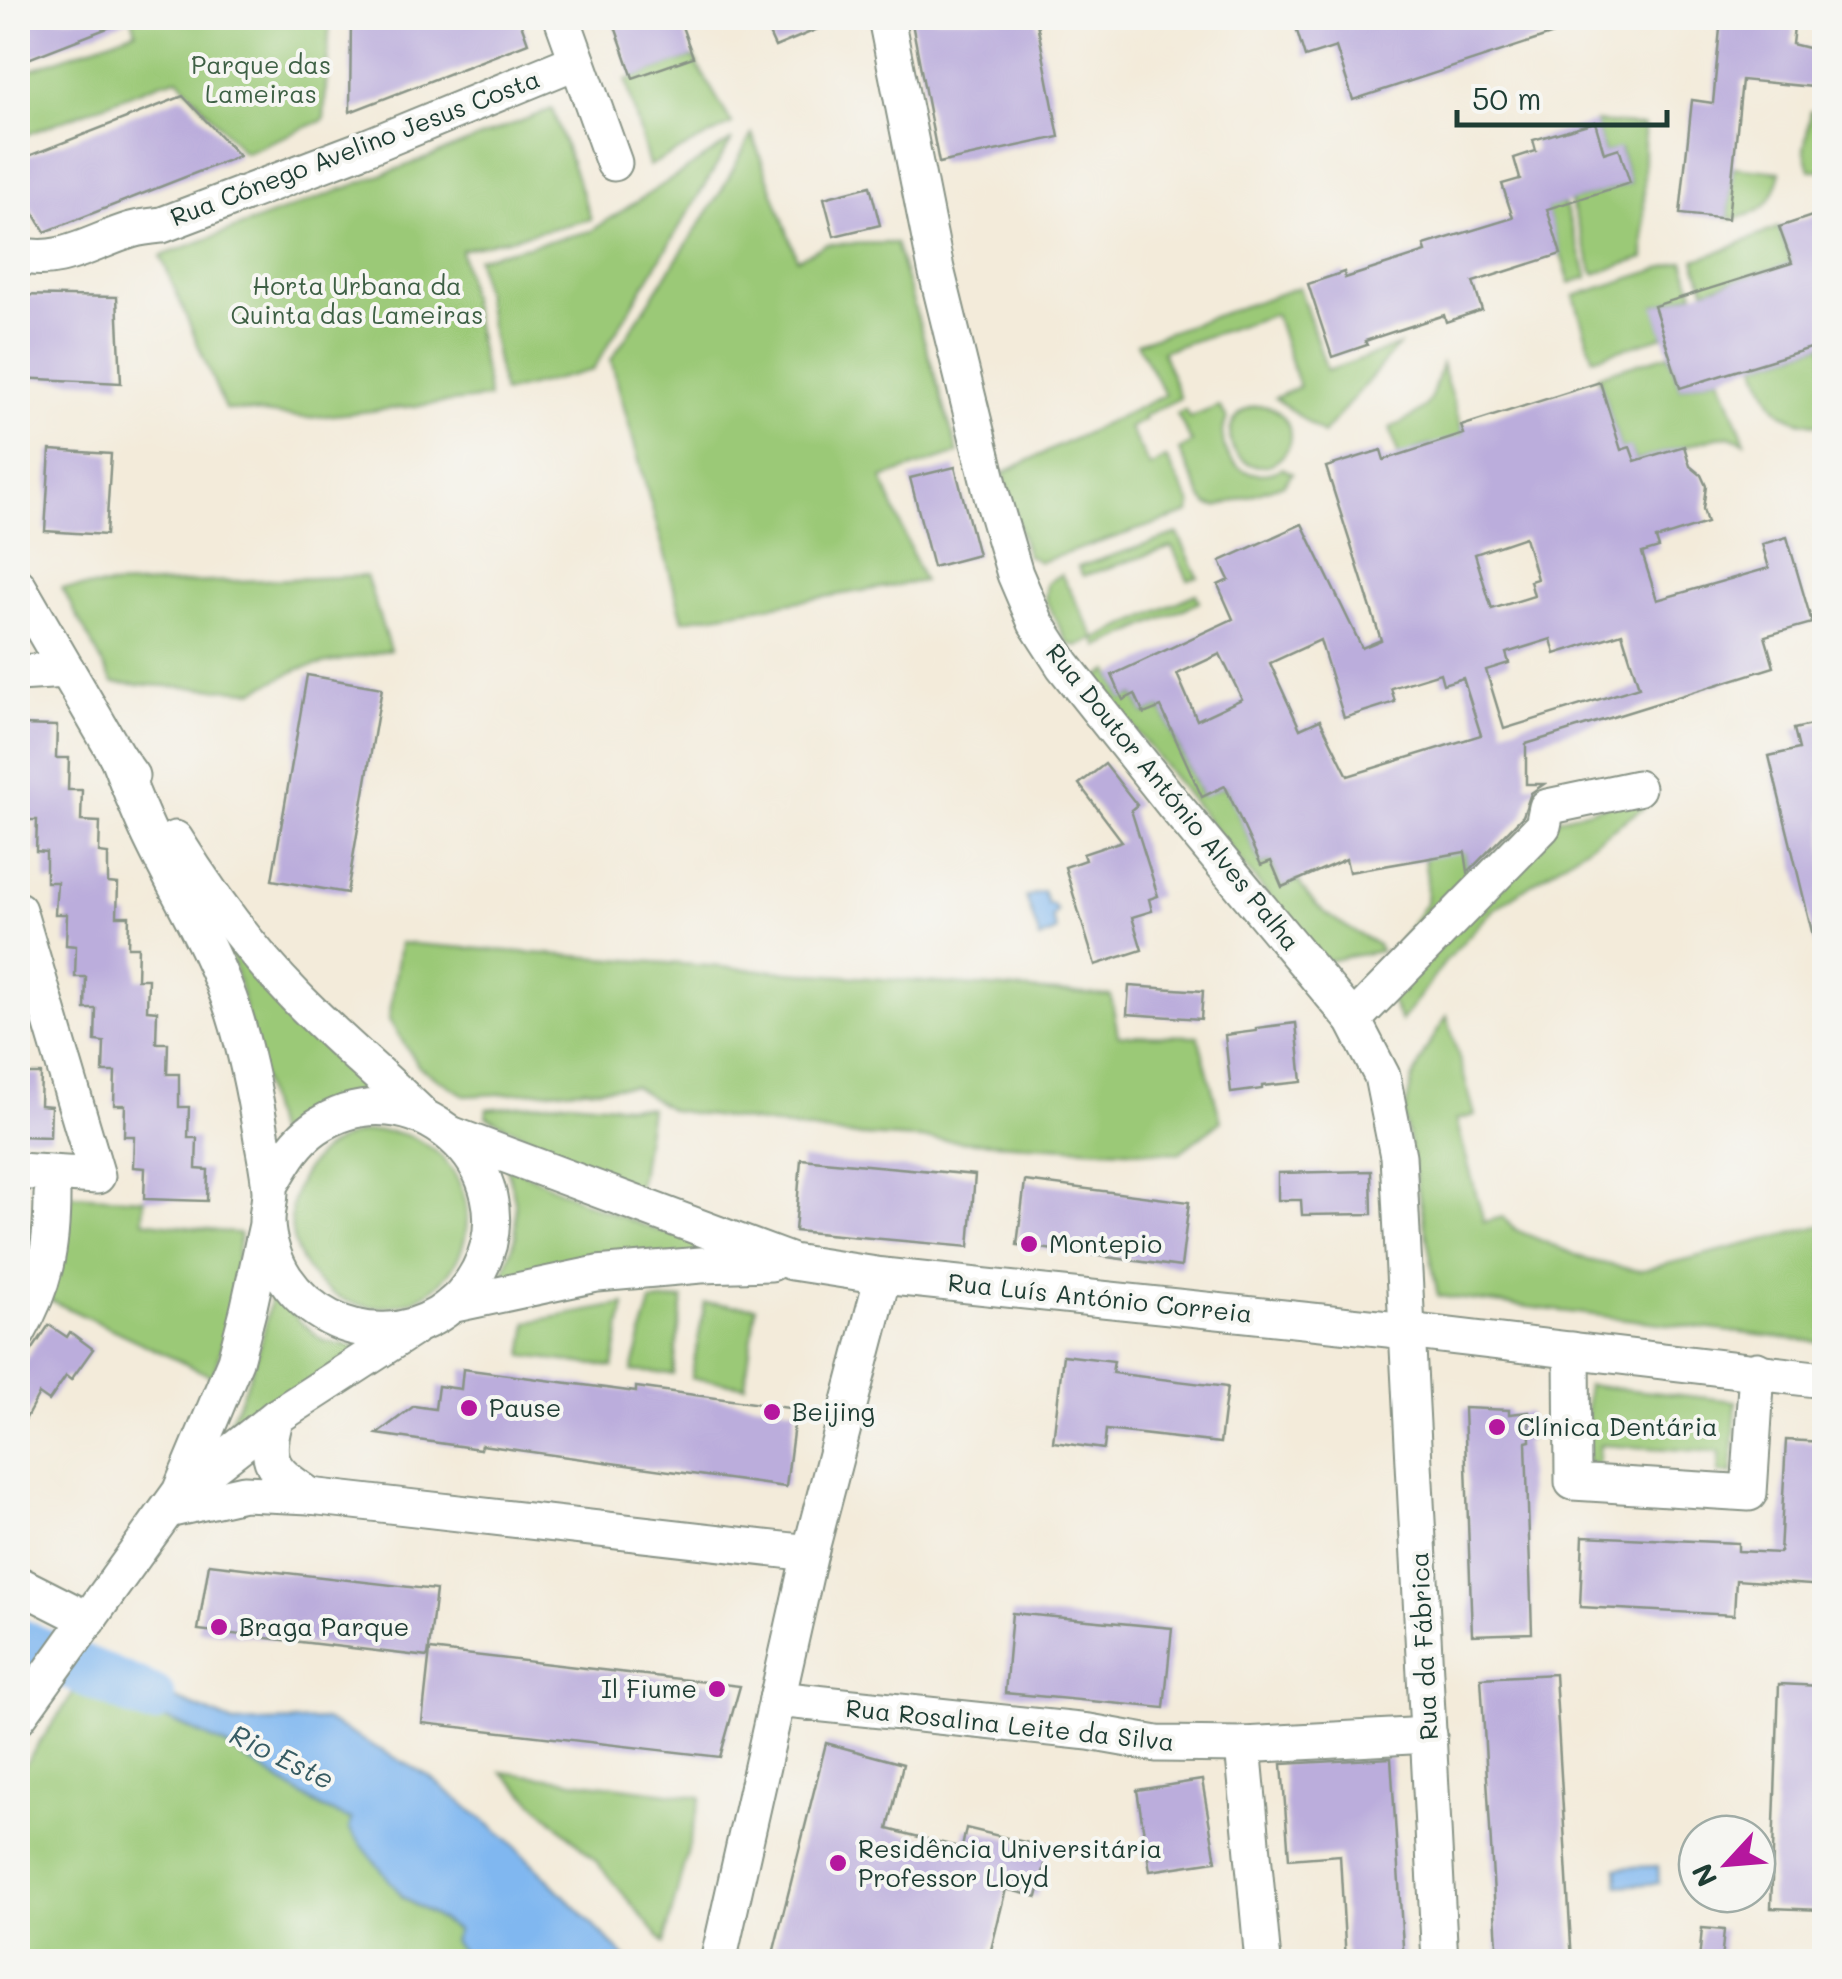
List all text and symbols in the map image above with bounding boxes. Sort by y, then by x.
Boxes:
park label: Parque das Lameiras [191,48,331,109]
street label: Rua Cónego Avelino Jesus Costa [165,62,544,232]
scale bar [1457,65,1667,127]
text: 50 m [1472,78,1542,118]
park label: Horta Urbana da Quinta das Lameiras [231,269,483,330]
street label: Rua Doutor António Alves Palha [1040,636,1308,956]
place label: Montepio [1049,1227,1162,1259]
marker: Montepio [1018,1233,1040,1255]
street label: Rua Luís António Correia [946,1265,1254,1329]
place label: Pause [489,1391,561,1423]
place label: Beijing [792,1395,875,1427]
marker: Pause [458,1397,480,1419]
marker: Beijing [761,1401,783,1423]
place label: Clínica Dentária [1517,1410,1718,1442]
marker: Clínica Dentária [1486,1416,1508,1438]
street label: Rua da Fábrica [1402,1551,1444,1741]
place label: Braga Parque [239,1610,409,1642]
marker: Braga Parque [208,1616,230,1638]
place label: Il Fiume [601,1672,697,1704]
marker: Il Fiume [706,1678,728,1700]
street label: Rua Rosalina Leite da Silva [844,1691,1176,1757]
water label: Rio Este [224,1716,340,1797]
north arrow [1677,1814,1777,1914]
place label: Residência Universitária Professor Lloyd [858,1832,1162,1894]
marker: Residência Universitária Professor Lloyd [827,1852,849,1874]
text: N [1683,1858,1724,1893]

